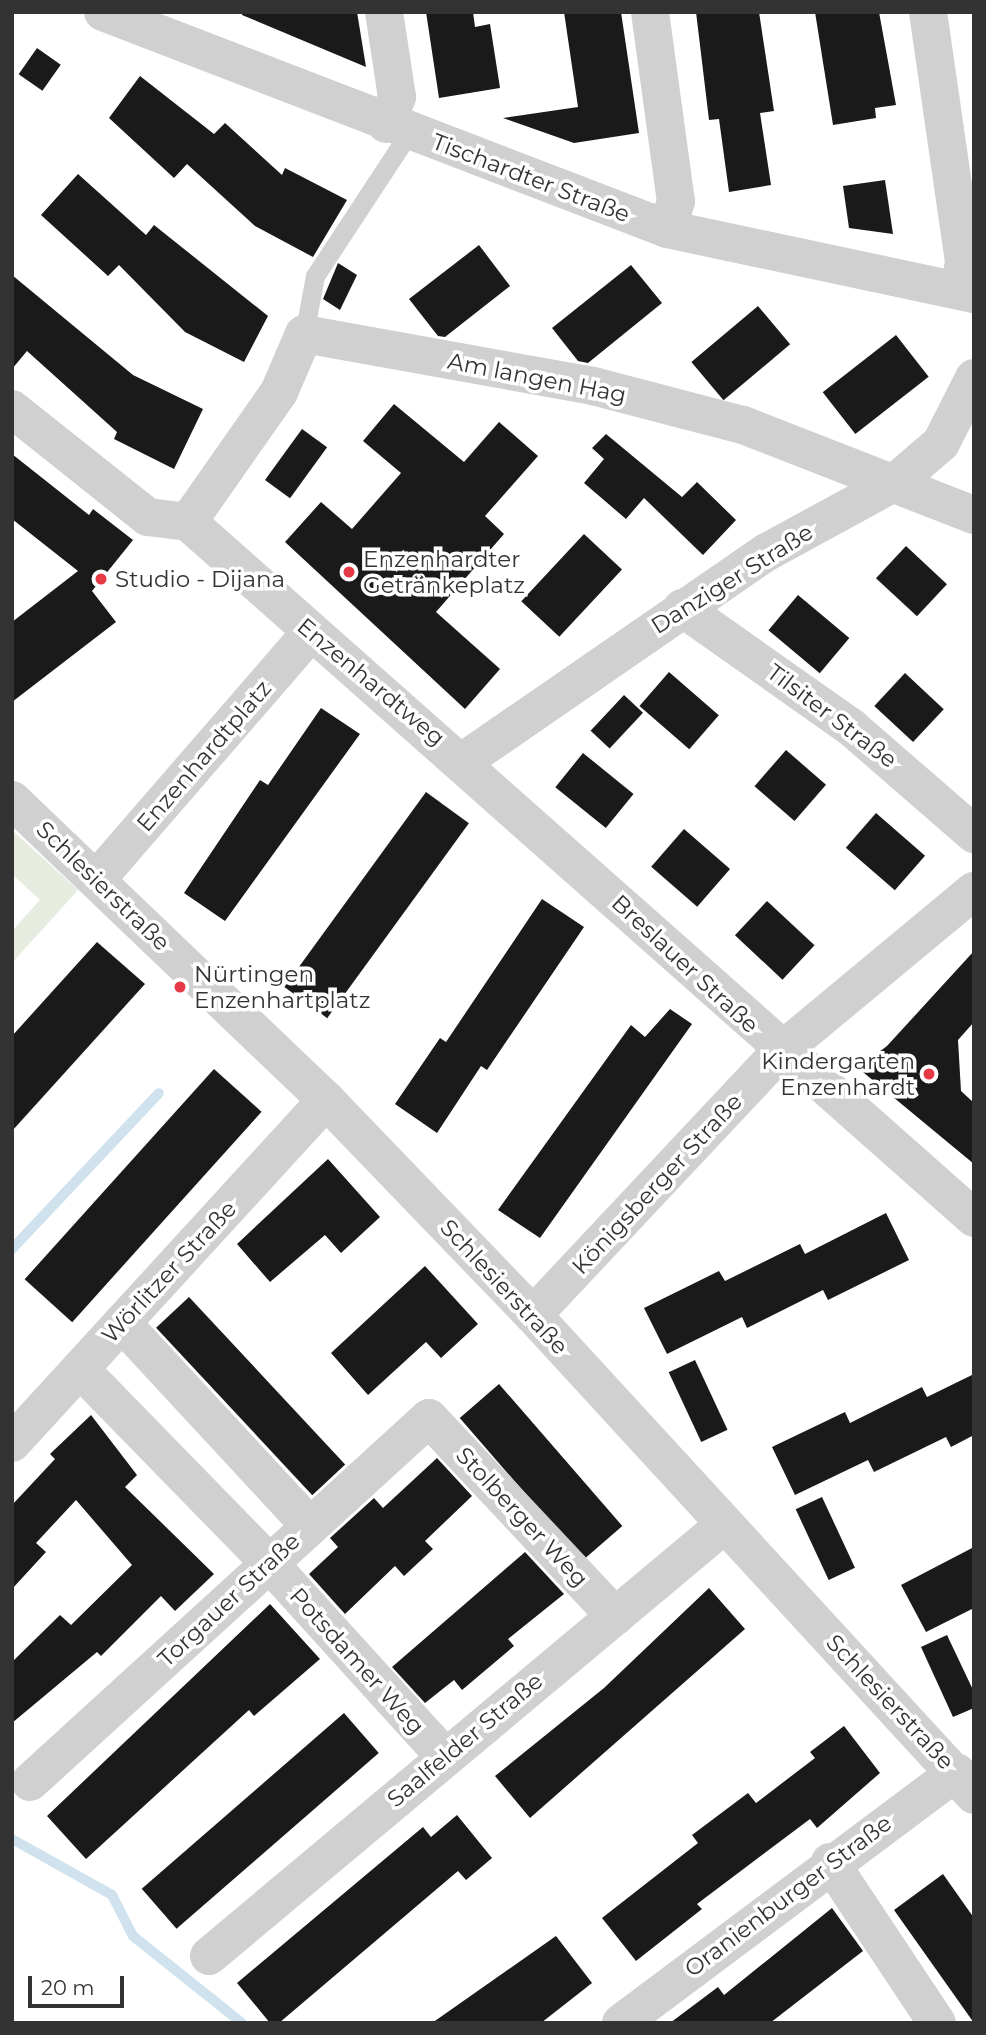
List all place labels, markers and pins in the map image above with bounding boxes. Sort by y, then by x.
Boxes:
place label: Enzenhardter Getränkeplatz [363,545,525,599]
marker: Enzenhardter Getränkeplatz [341,564,357,580]
place label: Studio - Dijana [115,565,285,593]
marker: Studio - Dijana [93,571,109,587]
place label: Nürtingen Enzenhartplatz [194,960,370,1014]
marker: Nürtingen Enzenhartplatz [172,979,188,995]
place label: Kindergarten Enzenhardt [761,1047,915,1101]
marker: Kindergarten Enzenhardt [921,1066,937,1082]

